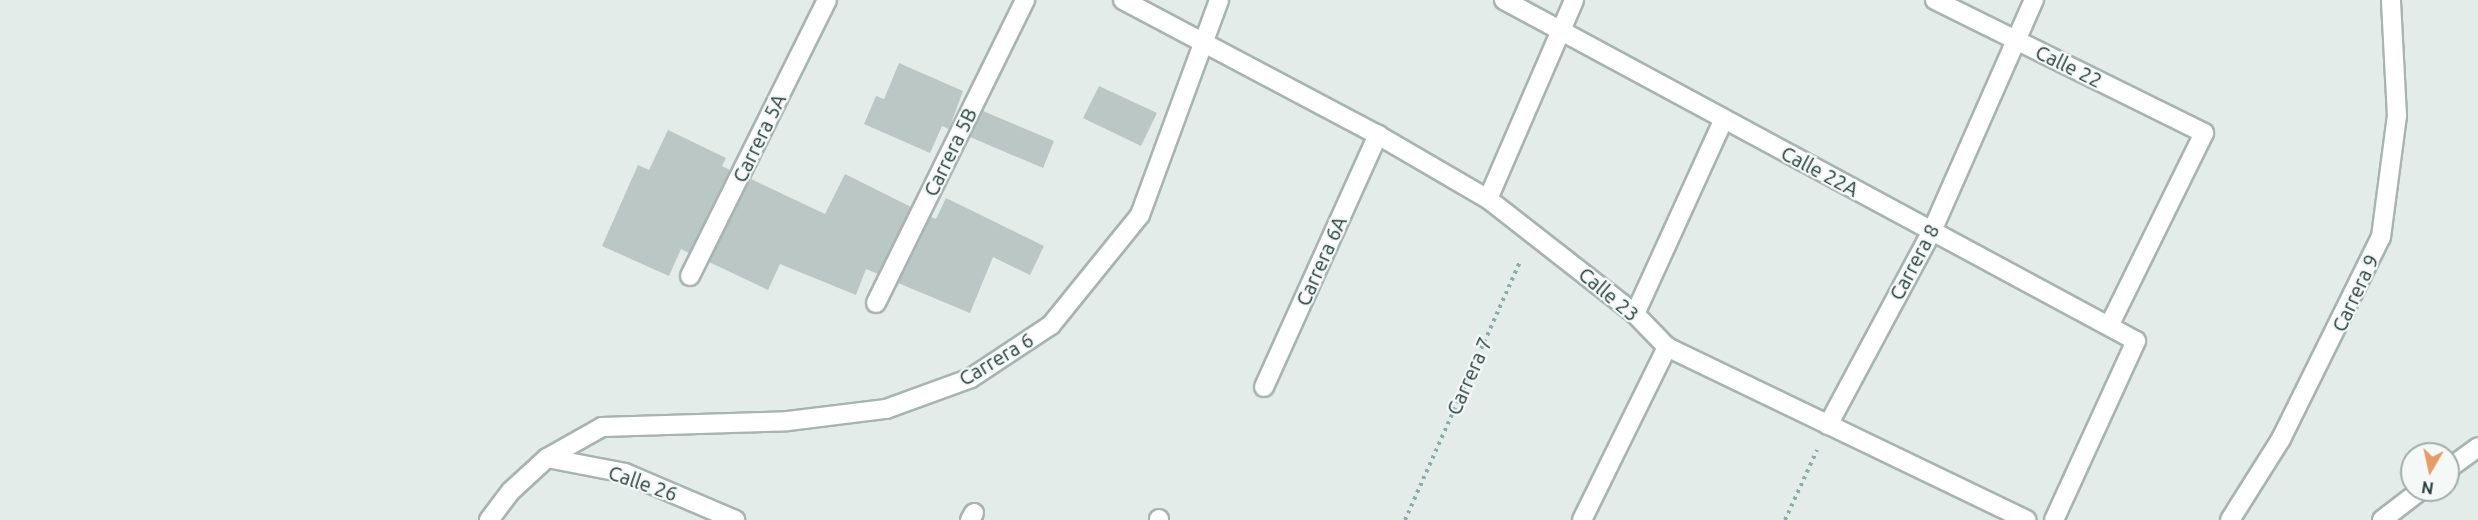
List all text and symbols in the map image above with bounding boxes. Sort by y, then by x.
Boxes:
street label: Calle 22 [2032,40,2106,92]
street label: Carrera 5A [727,90,791,186]
street label: Carrera 5B [918,104,982,200]
street label: Calle 22A [1777,141,1863,201]
street label: Carrera 6A [1291,213,1351,309]
street label: Carrera 8 [1884,220,1944,304]
street label: Carrera 9 [2327,251,2383,335]
street label: Calle 23 [1574,262,1644,326]
street label: Carrera 6 [954,327,1038,391]
street label: Carrera 7 [1441,333,1497,419]
north arrow [2400,442,2460,502]
street label: Calle 26 [605,460,681,506]
text: N [2420,478,2435,498]

